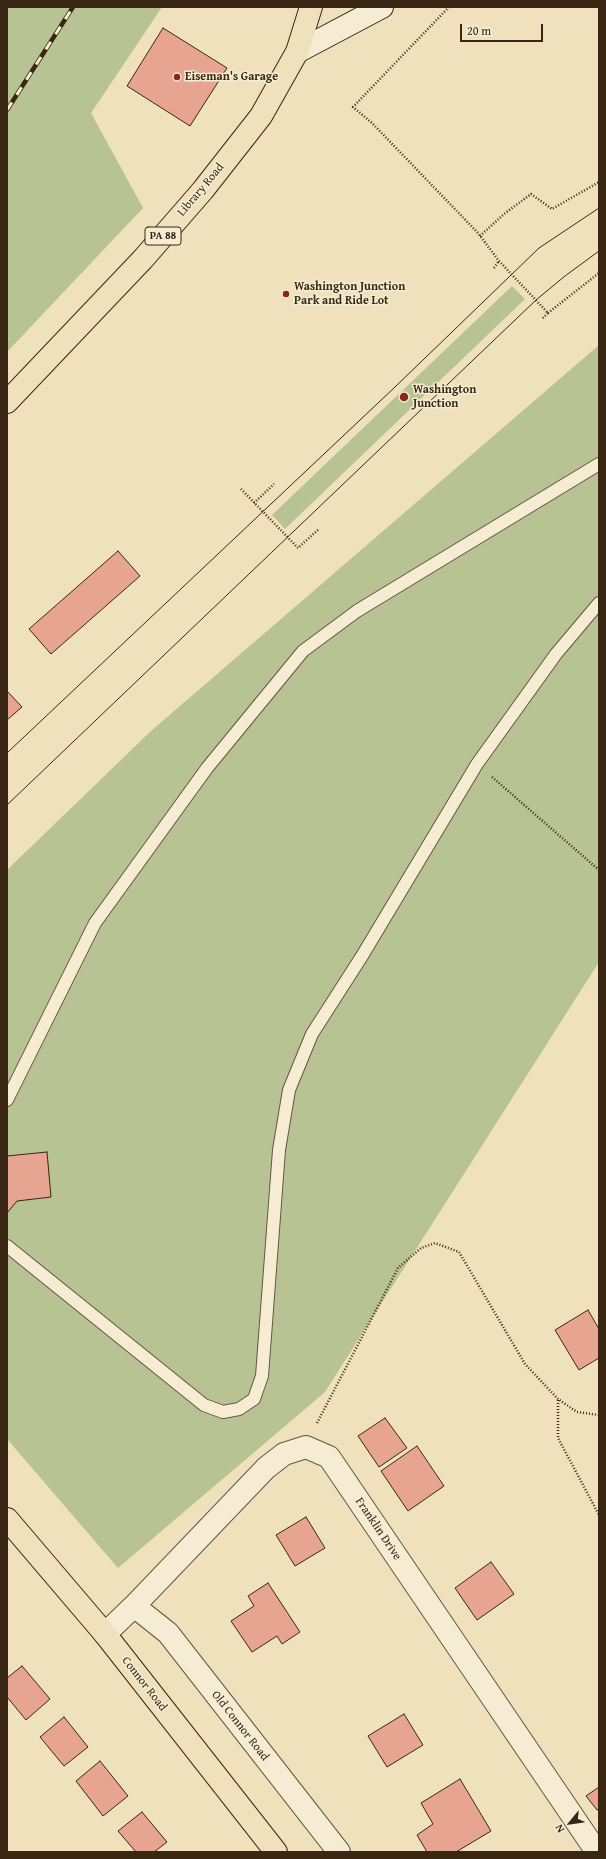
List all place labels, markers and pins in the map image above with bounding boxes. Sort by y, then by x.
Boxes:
place label: Eiseman's Garage [185,70,278,84]
marker: Eiseman's Garage [172,72,182,82]
place label: Washington Junction Park and Ride Lot [294,280,405,308]
marker: Washington Junction Park and Ride Lot [281,289,291,299]
place label: Washington Junction [413,383,476,411]
marker: Washington Junction [398,391,410,403]

